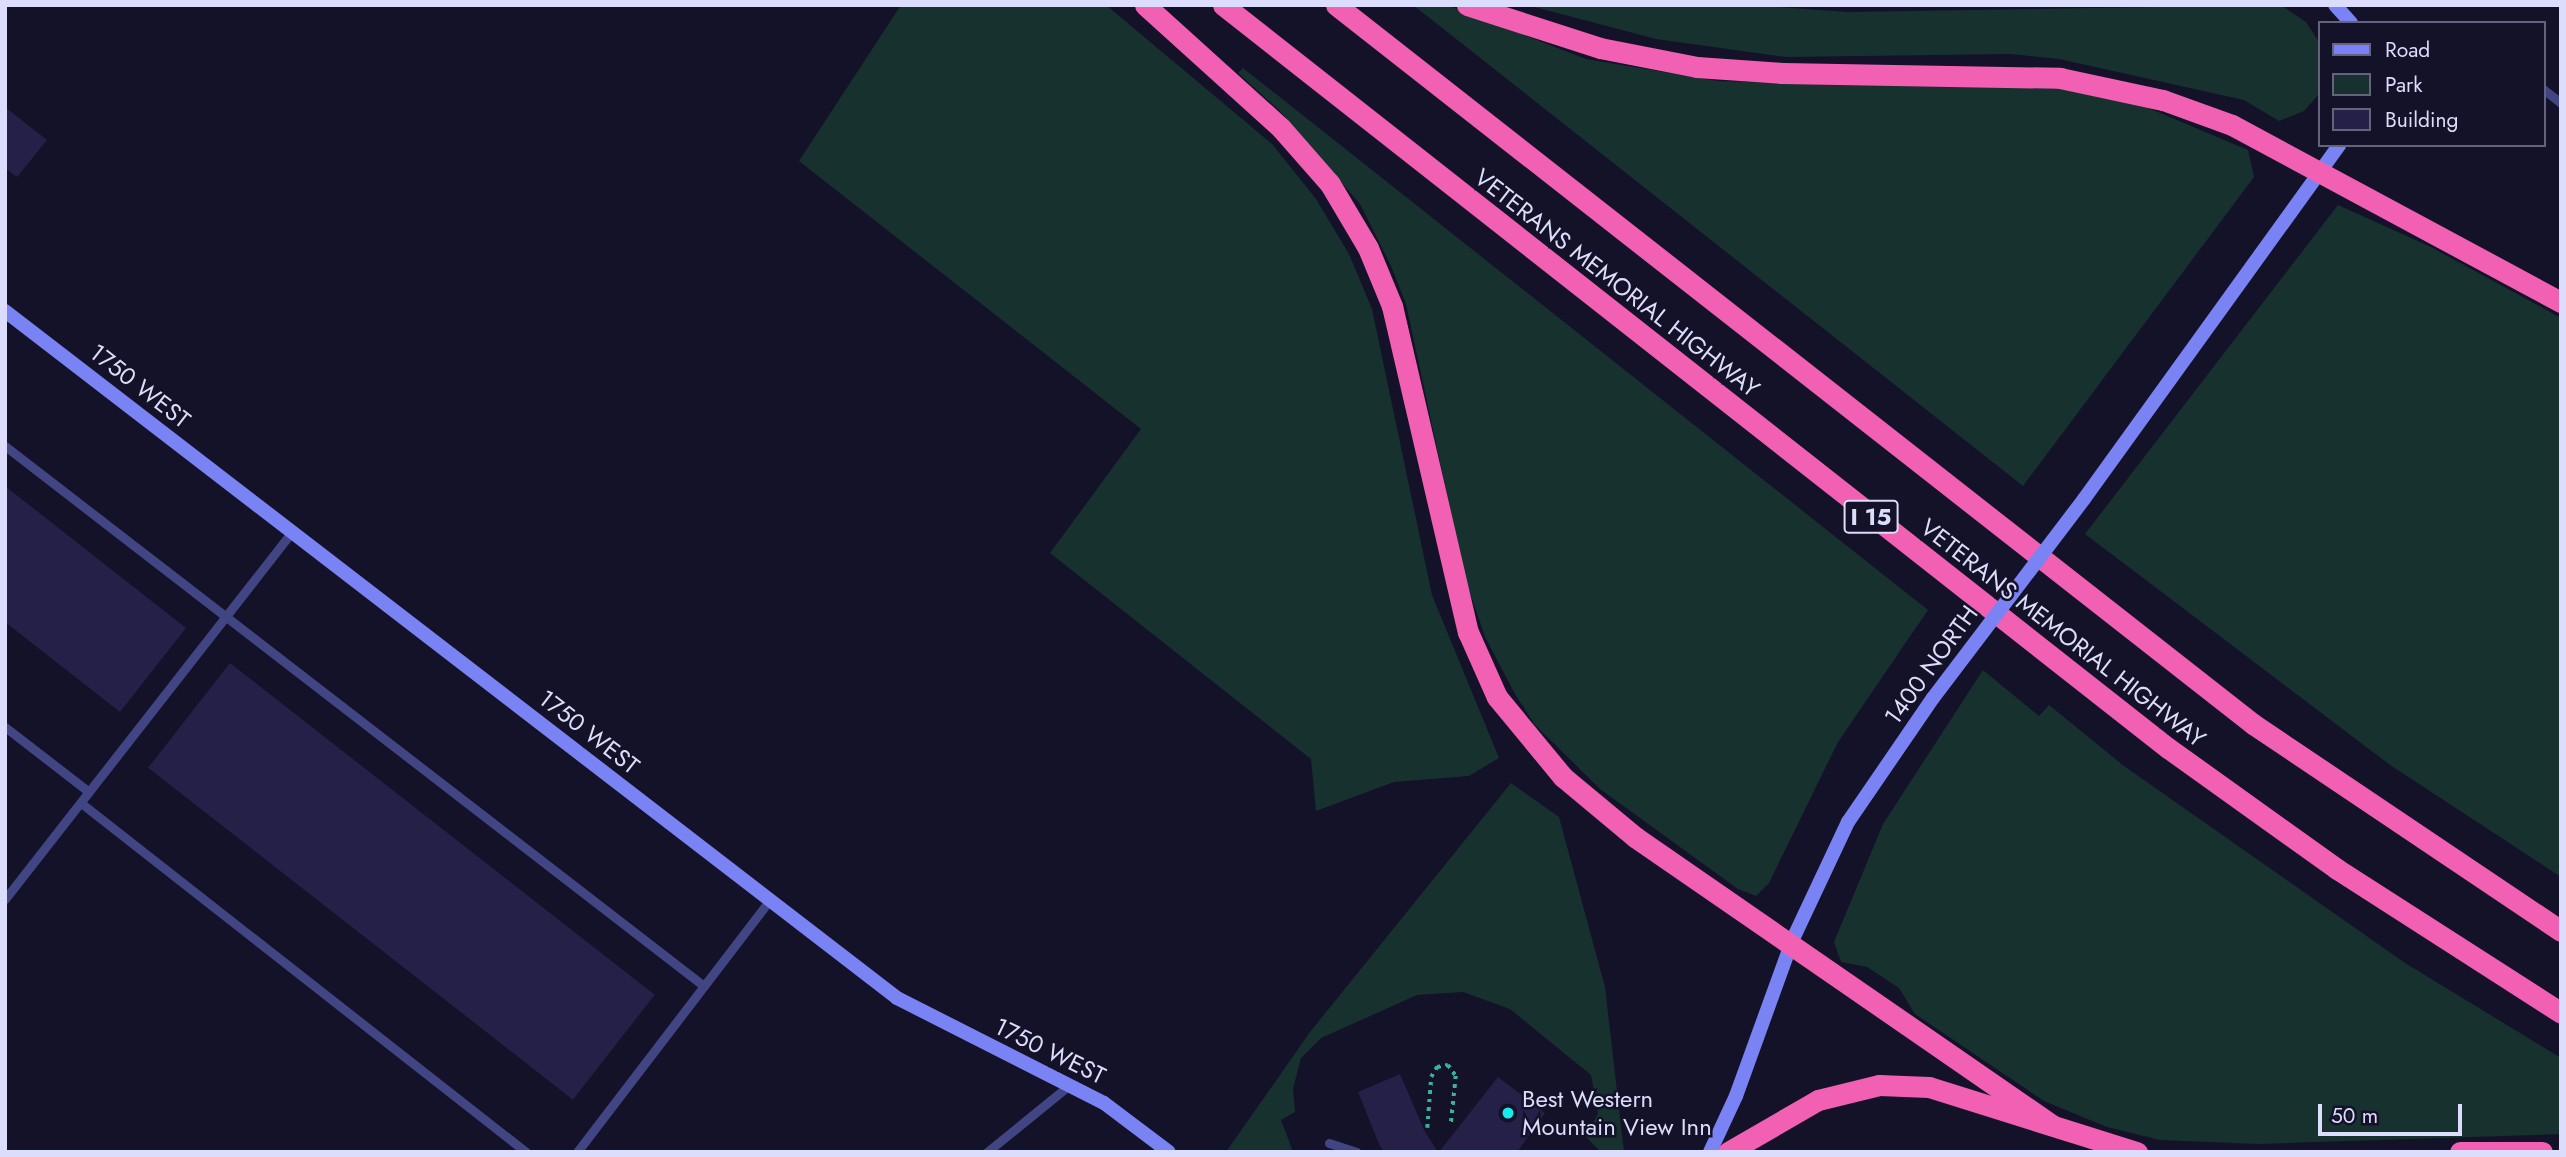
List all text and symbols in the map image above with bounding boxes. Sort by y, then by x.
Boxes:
legend [2318,21,2545,147]
text: Road [2385,35,2430,65]
text: Park [2385,70,2422,100]
text: Building [2385,105,2458,135]
street label: VETERANS MEMORIAL HIGHWAY [1469,163,1765,403]
street label: 1750 WEST [84,338,196,434]
road number: I 15 [1843,498,1899,537]
street label: VETERANS MEMORIAL HIGHWAY [1915,513,2211,753]
street label: 1400 NORTH [1878,600,1984,730]
street label: 1750 WEST [533,684,645,780]
street label: 1750 WEST [990,1012,1110,1090]
place label: Best Western Mountain View Inn [1522,1085,1712,1141]
scale bar [2321,1090,2464,1134]
text: 50 m [2331,1101,2378,1131]
marker: Best Western Mountain View Inn [1500,1105,1516,1121]

